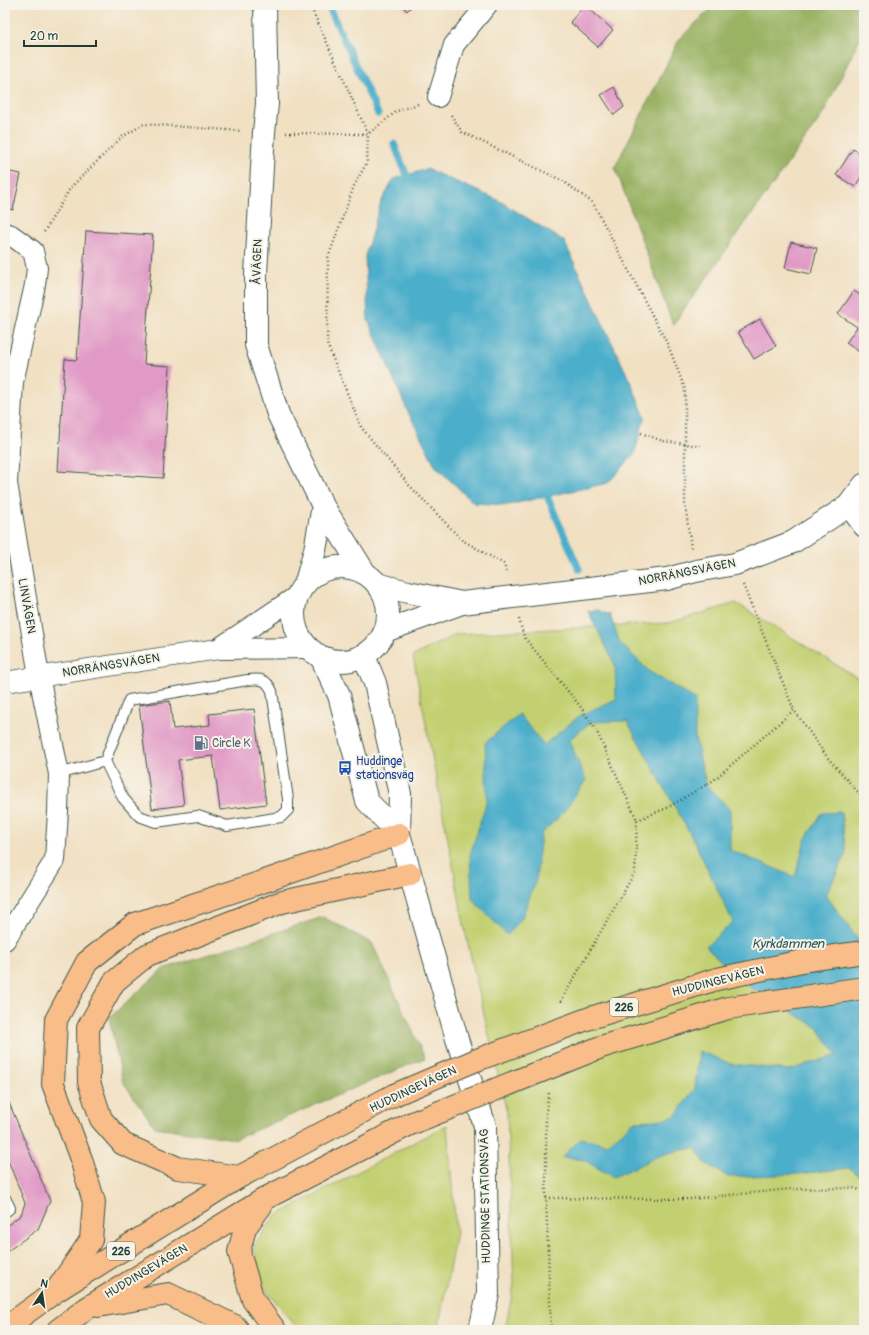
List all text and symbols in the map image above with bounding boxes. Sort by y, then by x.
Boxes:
scale bar [24,22,96,48]
text: 20 m [30,29,59,44]
street label: ÅVÄGEN [248,239,266,285]
street label: NORRÄNGSVÄGEN [637,555,737,589]
street label: LINVÄGEN [14,577,40,635]
street label: NORRÄNGSVÄGEN [61,649,161,681]
fuel station icon: Circle K [193,735,209,751]
place label: Circle K [212,736,251,751]
place label: Huddinge stationsväg [356,754,414,783]
bus stop icon: Huddinge stationsväg [337,760,353,776]
water label: Kyrkdammen [752,936,825,952]
street label: HUDDINGEVÄGEN [670,962,766,1000]
road number: 226 [610,998,638,1016]
street label: HUDDINGEVÄGEN [367,1062,459,1116]
street label: HUDDINGE STATIONSVÄG [476,1128,494,1264]
street label: HUDDINGEVÄGEN [102,1240,190,1302]
road number: 226 [107,1242,135,1260]
north arrow [22,1273,62,1313]
text: N [39,1277,50,1291]

